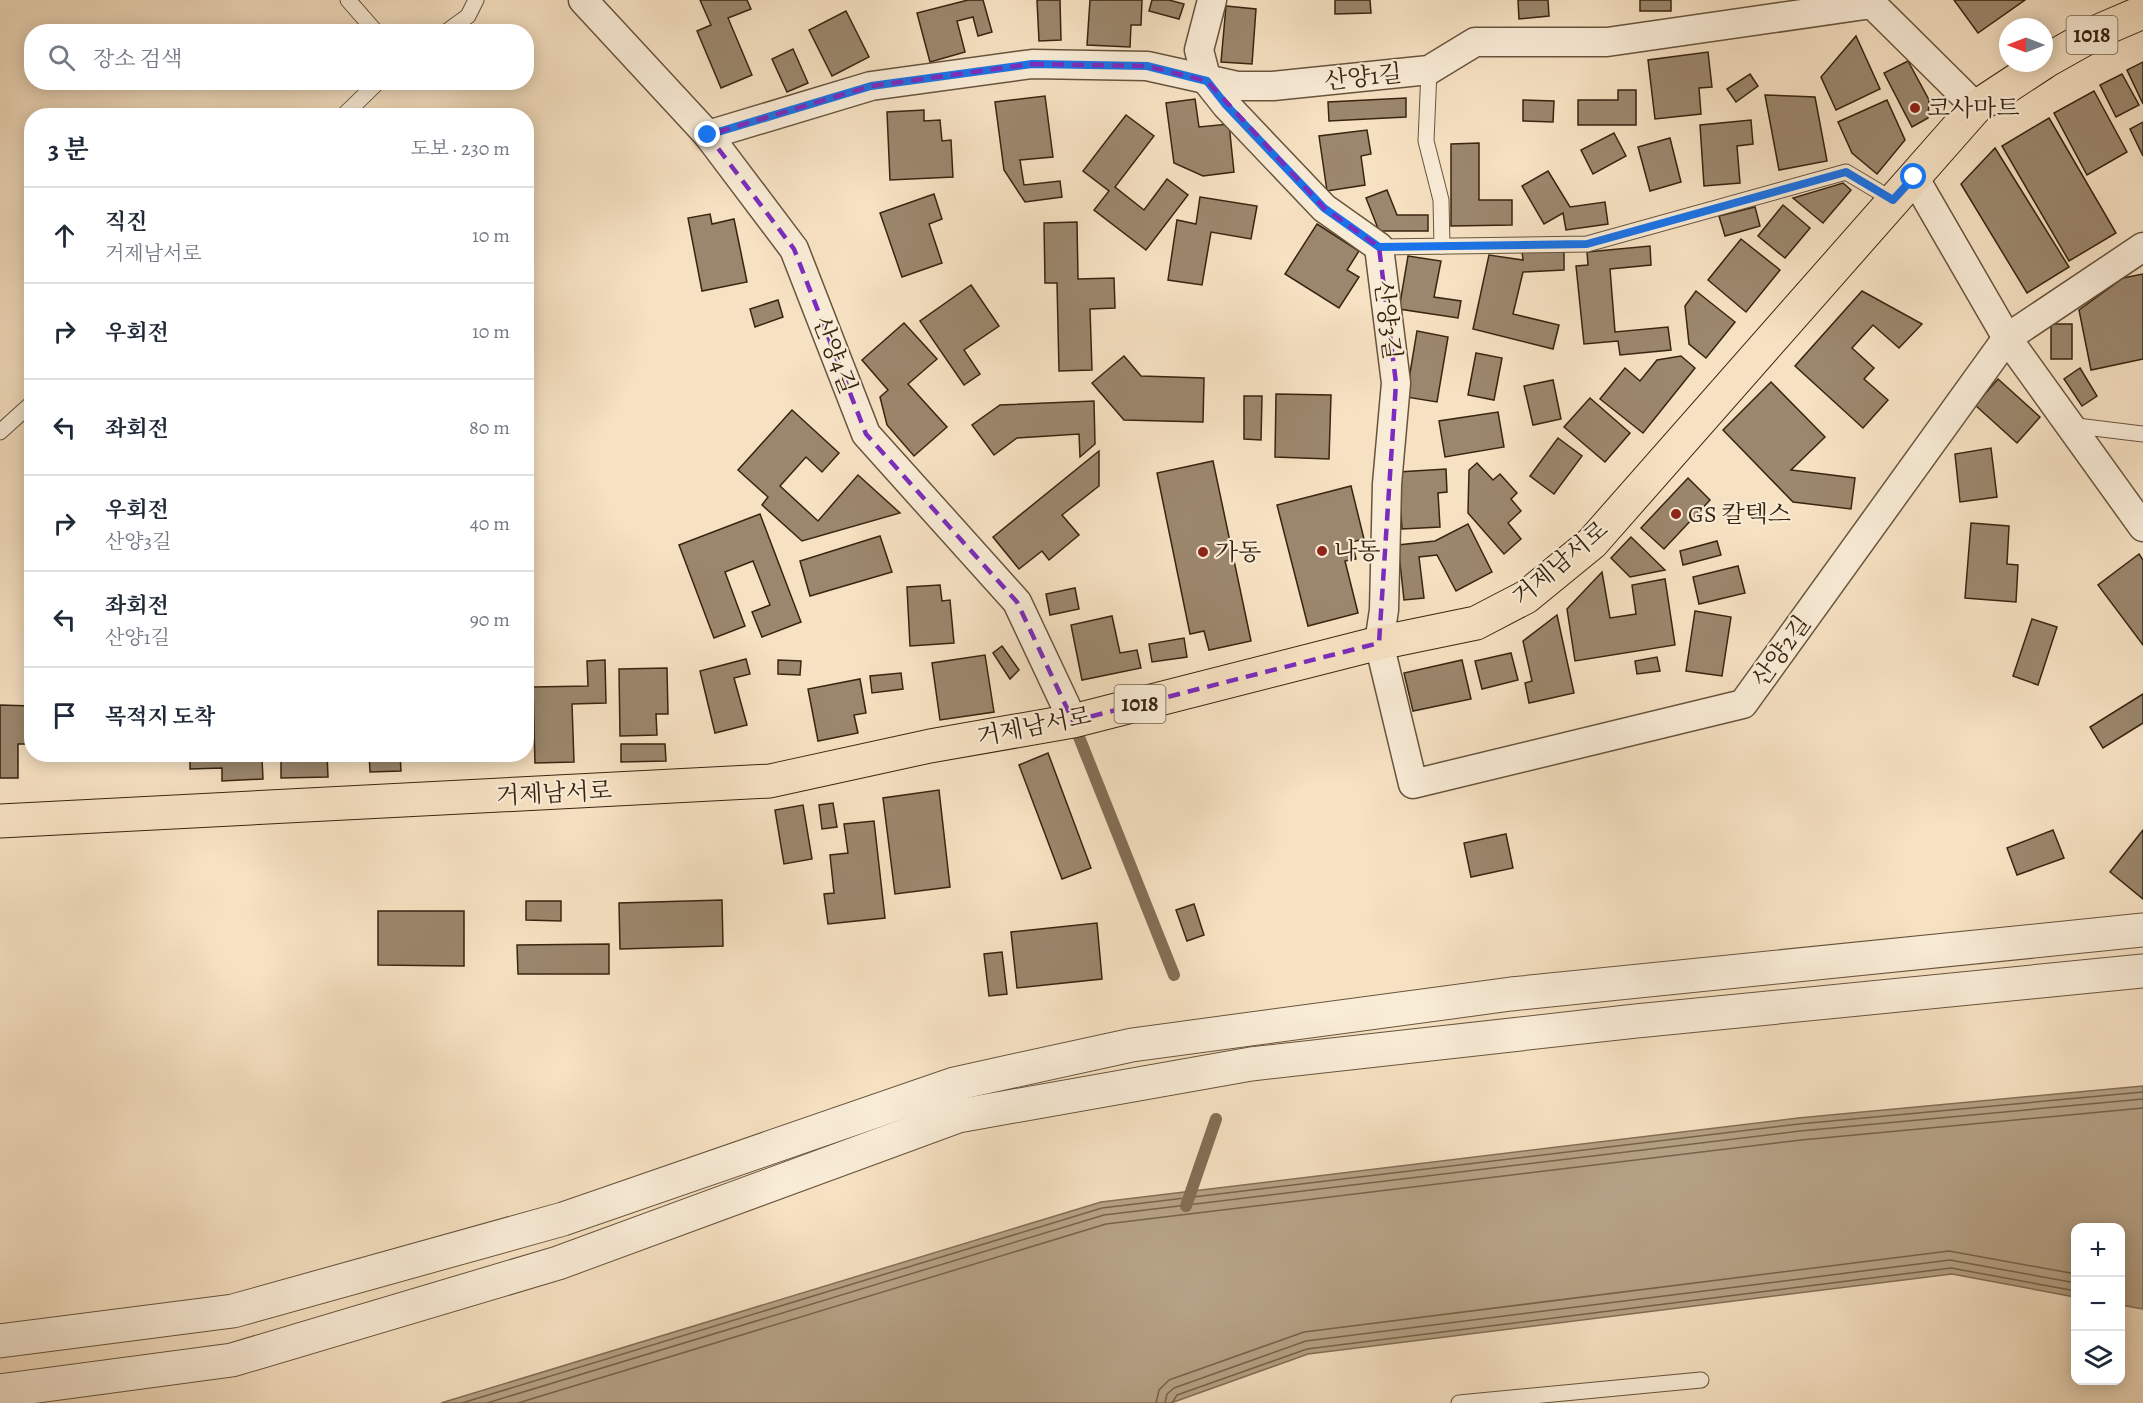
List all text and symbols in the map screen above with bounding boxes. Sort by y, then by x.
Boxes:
road number: 1018 [2066,16,2118,54]
north arrow [1999,18,2053,72]
search box [24,24,534,90]
icon: search [45,41,78,74]
text: 장소 검색 [93,44,182,74]
street label: 산양1길 [1323,57,1403,97]
place label: 코사마트 [1927,92,2020,124]
marker: 코사마트 [1908,101,1922,115]
route end [694,121,720,147]
text: 3 분 [48,132,89,167]
text: 도보 · 230 m [410,135,510,162]
route start [1900,163,1926,189]
text: 직진 [105,207,148,237]
icon: ahead [48,219,81,252]
text: 10 m [472,222,510,249]
text: 거제남서로 [105,240,202,267]
street label: 산양3길 [1367,279,1409,361]
street label: 산양4길 [806,312,864,398]
icon: right [48,315,81,348]
text: 우회전 [105,318,169,348]
text: 10 m [472,318,510,345]
icon: left [48,411,81,444]
text: 좌회전 [105,414,169,444]
text: 80 m [469,414,510,441]
text: 우회전 [105,495,169,525]
place label: GS 칼텍스 [1688,498,1791,530]
icon: right [48,507,81,540]
marker: GS 칼텍스 [1669,507,1683,521]
text: 40 m [470,510,510,537]
street label: 거제남서로 [1505,513,1615,613]
text: 산양3길 [105,528,171,555]
place label: 나동 [1334,535,1380,567]
place label: 가동 [1215,536,1261,568]
marker: 나동 [1315,544,1329,558]
marker: 가동 [1196,545,1210,559]
text: 좌회전 [105,591,169,621]
icon: left [48,603,81,636]
text: 90 m [470,606,510,633]
street label: 산양2길 [1744,609,1818,693]
text: 산양1길 [105,624,170,651]
road number: 1018 [1114,685,1166,723]
icon: arrive [48,699,81,732]
street label: 거제남서로 [974,699,1094,753]
text: 목적지 도착 [105,702,215,732]
street label: 거제남서로 [495,774,613,812]
map controls [2071,1223,2125,1385]
button: + [2071,1223,2125,1277]
button: − [2071,1277,2125,1331]
button: layers [2071,1331,2125,1385]

